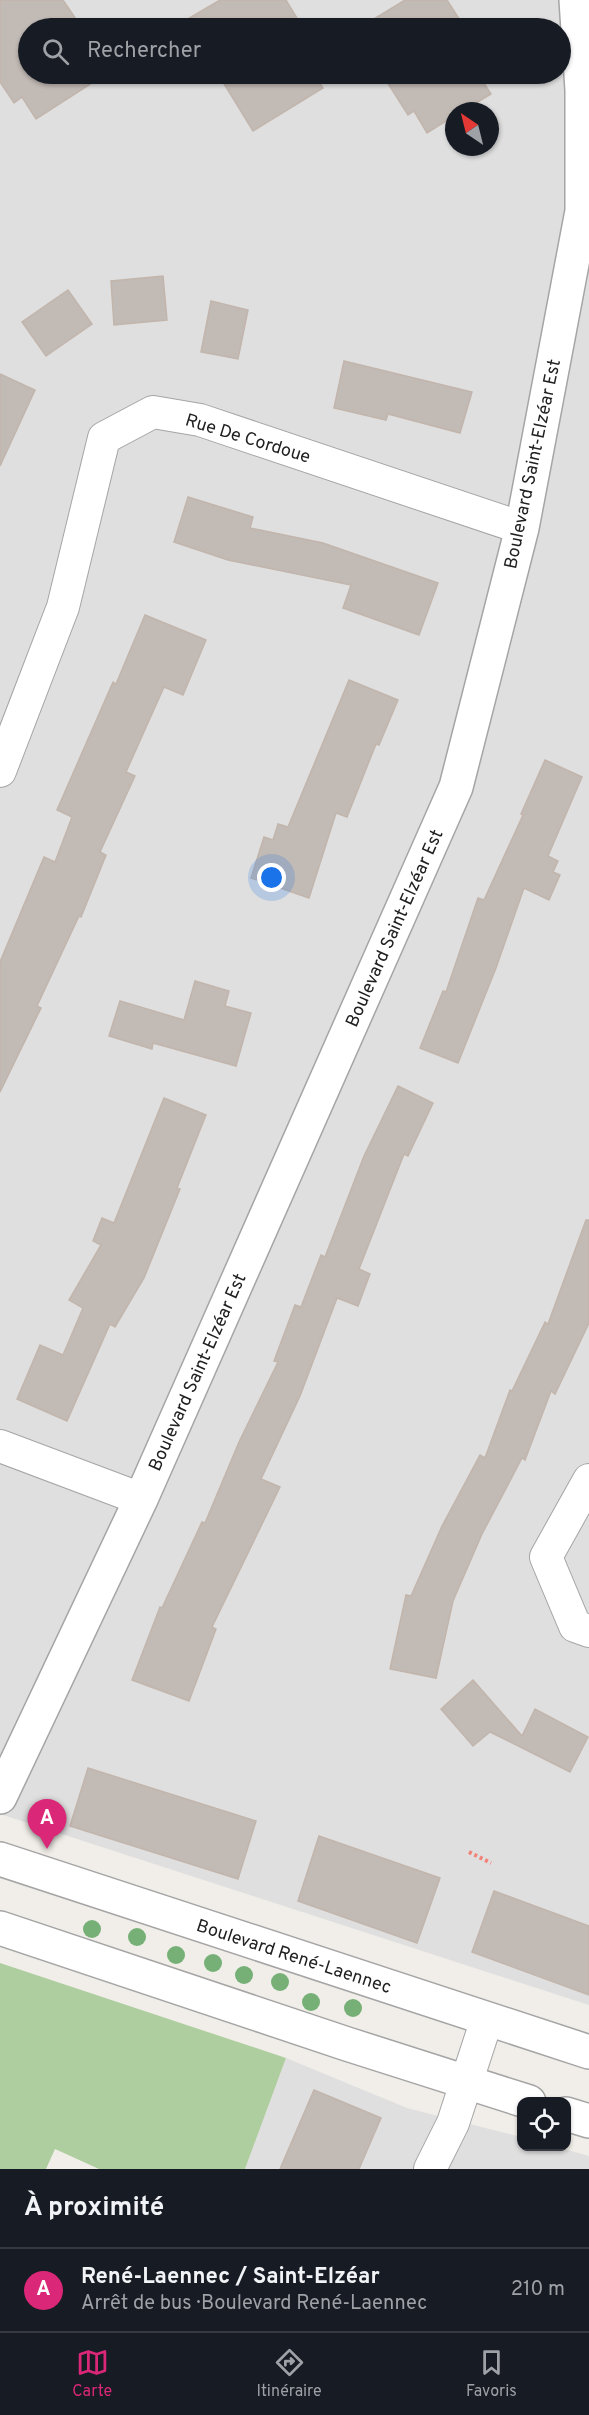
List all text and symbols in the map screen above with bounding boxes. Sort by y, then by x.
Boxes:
search box [18,18,571,84]
icon: search [39,35,72,68]
text: Rechercher [87,38,201,65]
north arrow [445,102,499,156]
street label: Boulevard Saint-Elzéar Est [500,357,567,571]
street label: Rue De Cordoue [182,409,313,469]
street label: Boulevard Saint-Elzéar Est [341,826,449,1031]
your location [257,863,286,892]
street label: Boulevard Saint-Elzéar Est [144,1270,252,1475]
pin: A [28,1800,66,1849]
street label: Boulevard René-Laennec [193,1915,394,2000]
map controls [517,2097,571,2151]
button: locate [517,2097,571,2151]
text: À proximité [24,2192,164,2225]
text: René-Laennec / Saint-Elzéar [81,2264,380,2291]
text: A [36,2277,51,2303]
text: 210 m [511,2277,565,2303]
text: Arrêt de bus · Boulevard René-Laennec [81,2291,427,2317]
tab: Carte [72,2346,112,2402]
tab: Itinéraire [257,2346,322,2402]
tab: Favoris [466,2346,517,2402]

